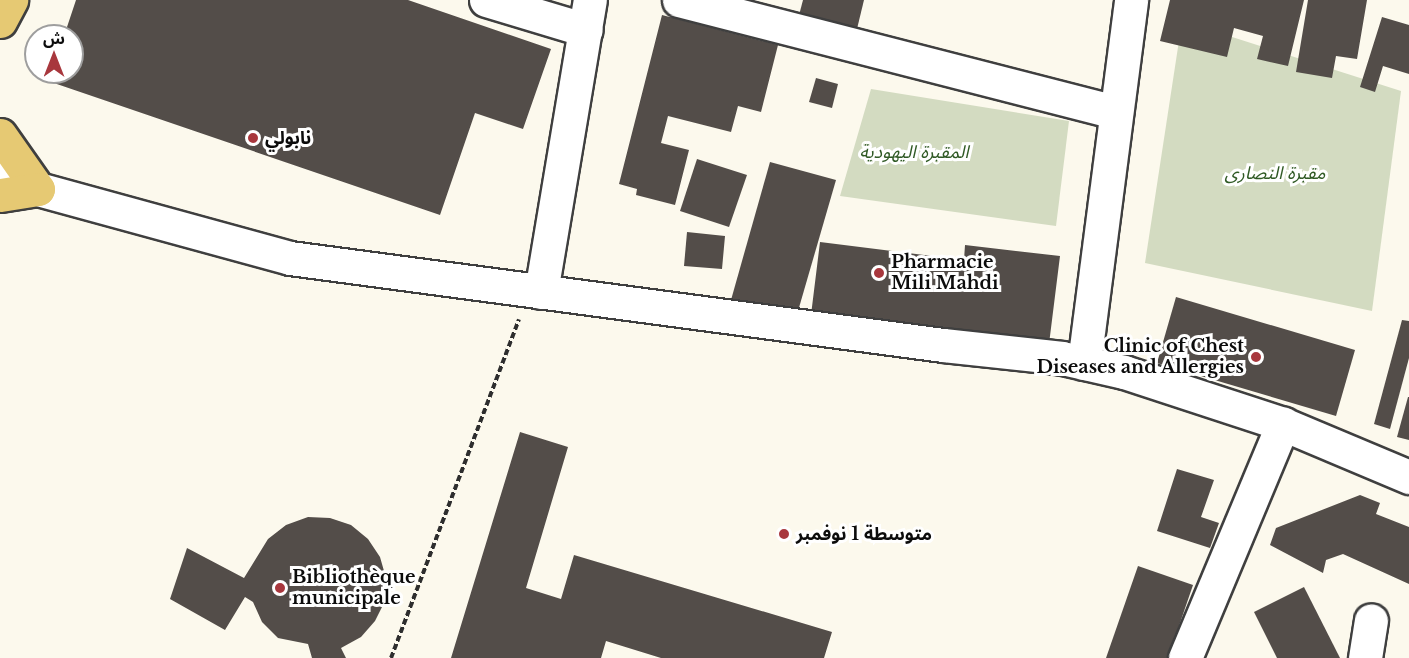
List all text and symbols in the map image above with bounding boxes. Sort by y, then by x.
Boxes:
north arrow [24,24,84,84]
text: ش [43,28,65,48]
place label: نابولي [265,127,311,149]
marker: نابولي [246,131,260,145]
park label: المقبرة اليهودية [859,141,969,163]
park label: مقبرة النصارى [1225,162,1325,184]
place label: Pharmacie Mili Mahdi [891,252,999,294]
marker: Pharmacie Mili Mahdi [872,266,886,280]
place label: Clinic of Chest Diseases and Allergies [1036,336,1244,378]
marker: Clinic of Chest Diseases and Allergies [1249,350,1263,364]
place label: متوسطة 1 نوفمبر [796,523,932,545]
marker: متوسطة 1 نوفمبر [777,527,791,541]
place label: Bibliothèque municipale [292,567,415,610]
marker: Bibliothèque municipale [273,581,287,595]

